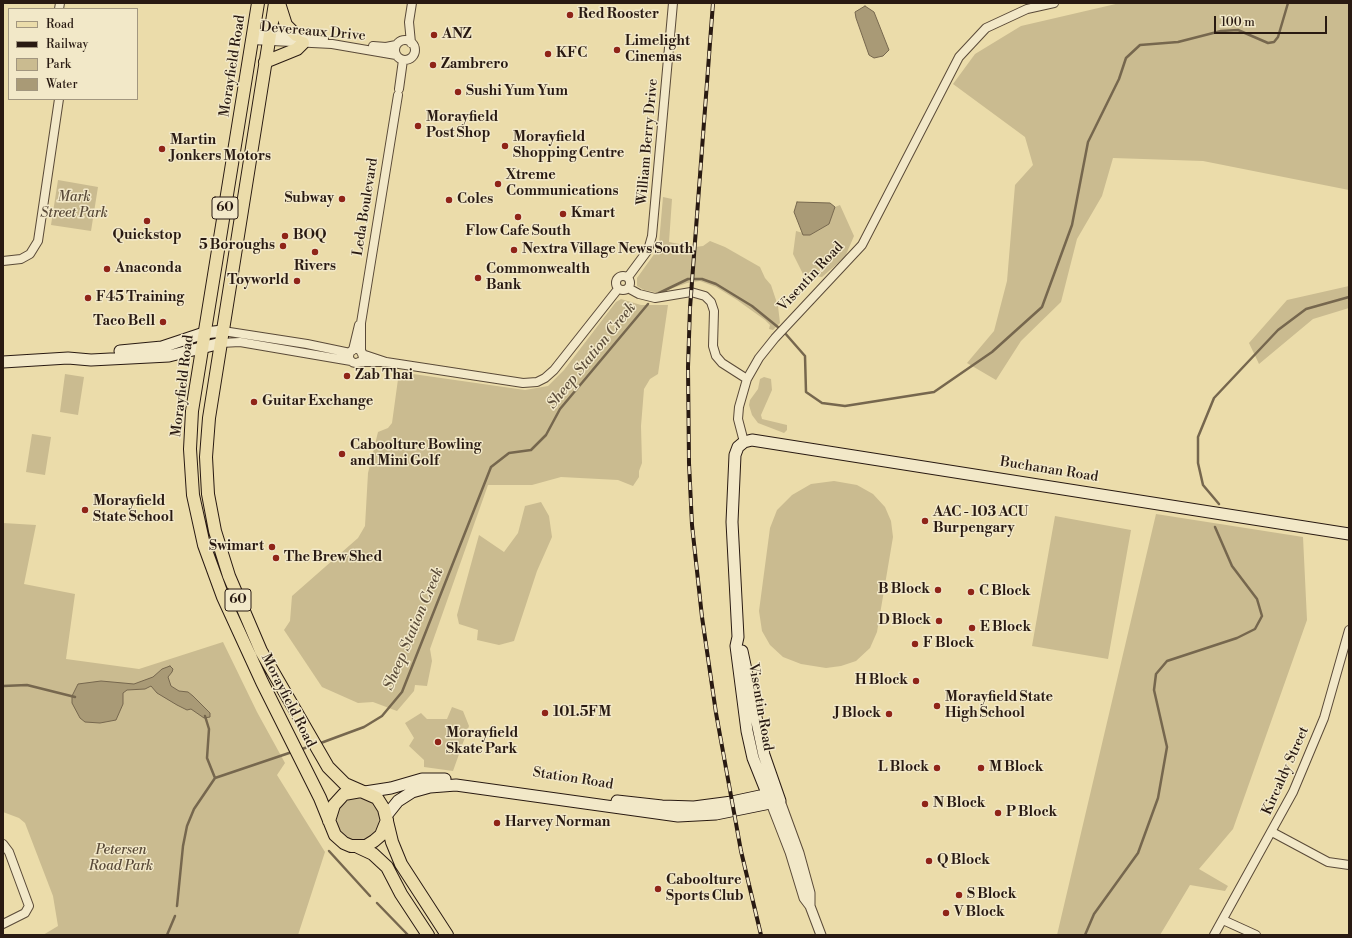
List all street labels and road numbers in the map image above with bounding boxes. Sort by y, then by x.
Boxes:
street label: Morayfield Road [217,14,249,118]
street label: Devereaux Drive [260,19,366,45]
street label: William Berry Drive [634,78,662,206]
street label: Leda Boulevard [350,157,382,257]
road number: 60 [212,197,238,219]
street label: Visentin Road [775,239,847,315]
street label: Morayfield Road [168,334,198,438]
street label: Buchanan Road [999,454,1099,486]
road number: 60 [225,589,251,611]
street label: Morayfield Road [257,651,319,751]
street label: Visentin Road [744,662,776,752]
street label: Kircaldy Street [1259,724,1313,818]
street label: Station Road [531,764,615,794]

